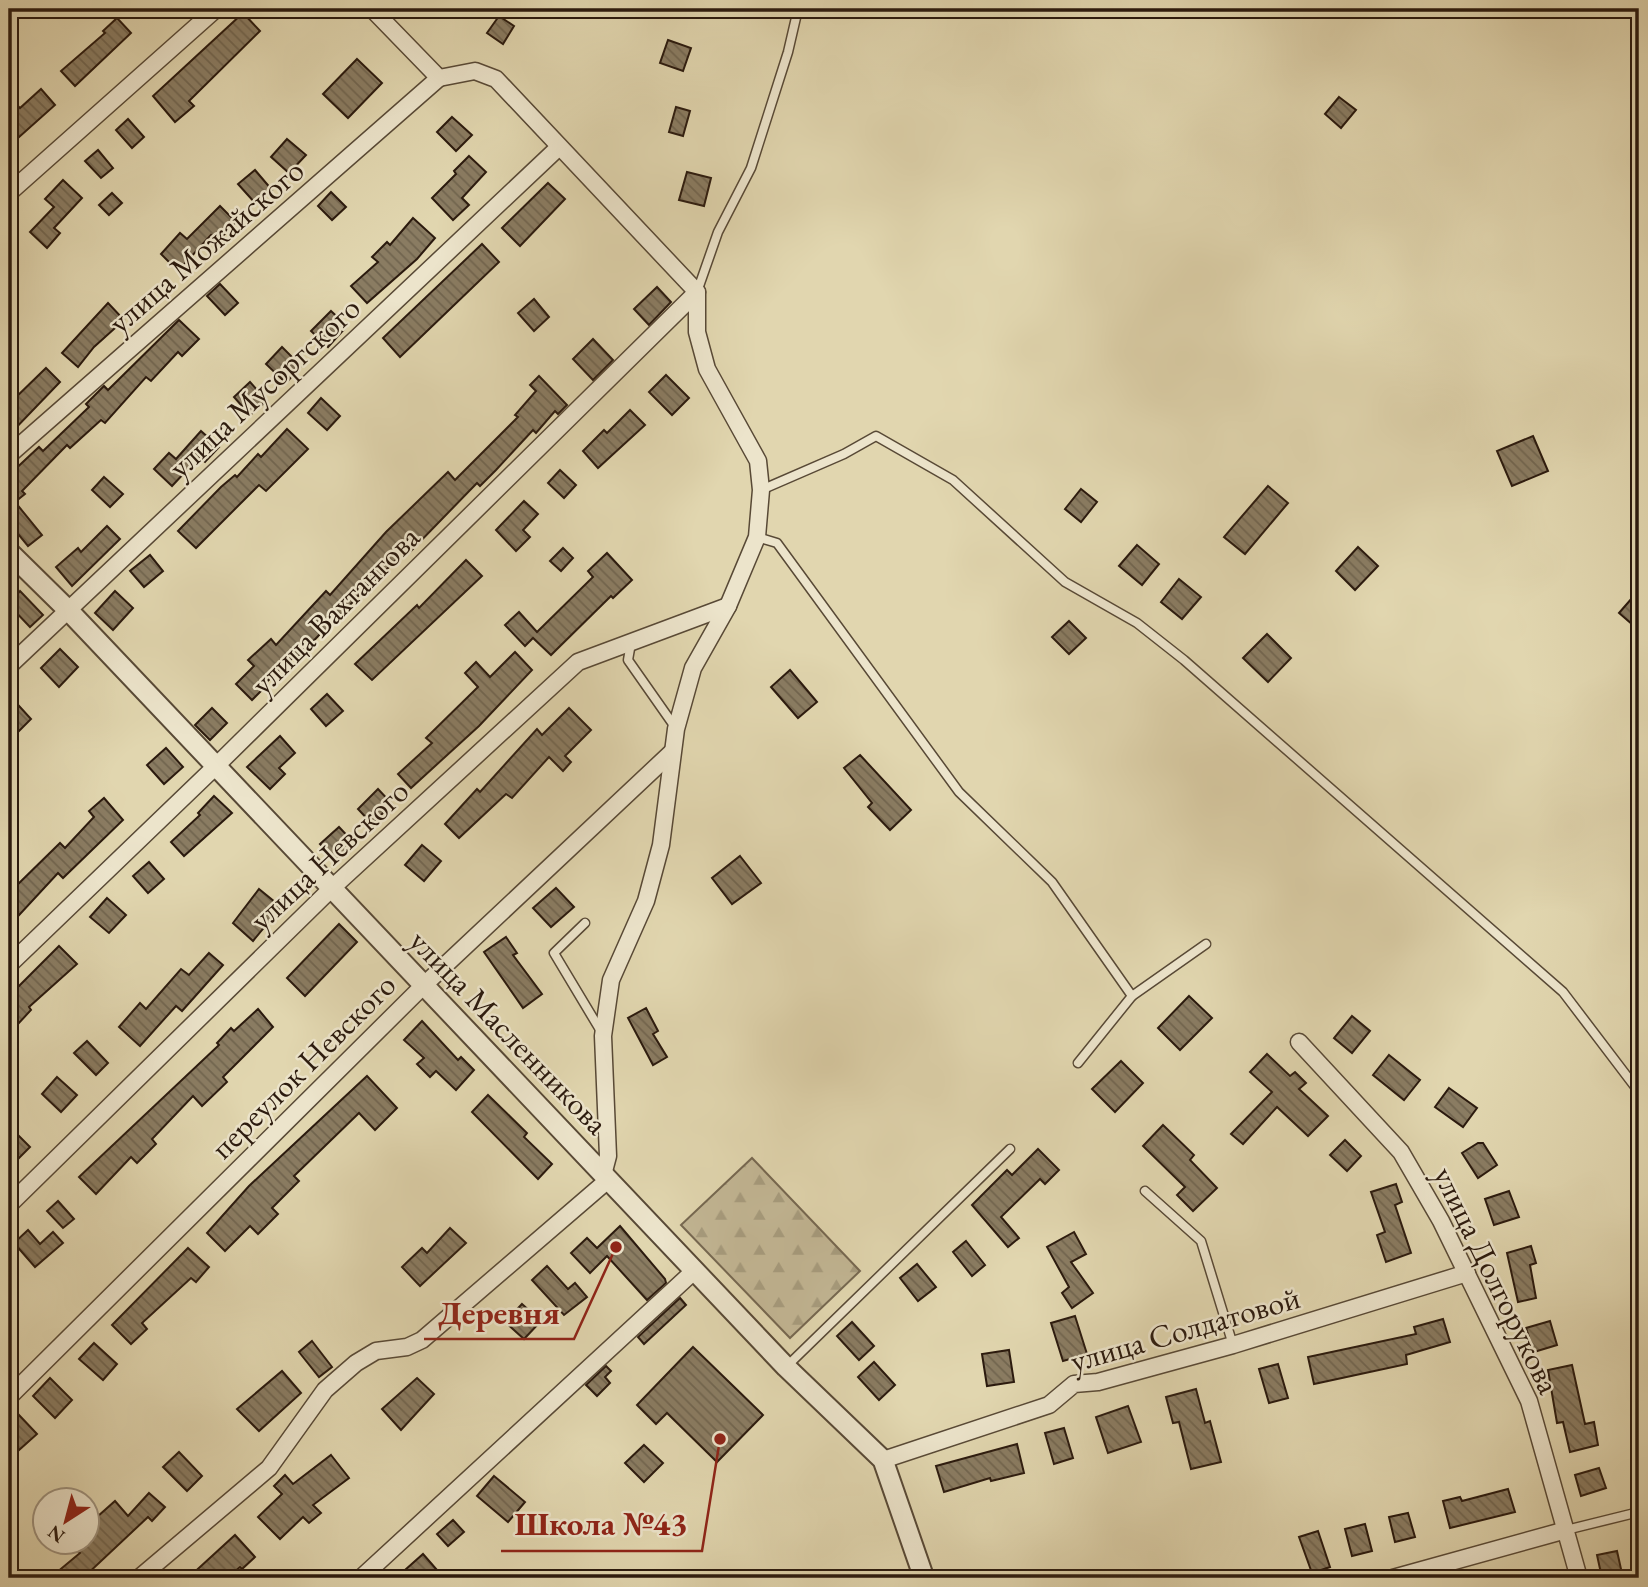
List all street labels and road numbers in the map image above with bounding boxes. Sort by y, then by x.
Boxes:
street label: улица Можайского [99,149,313,343]
street label: улица Мусоргского [159,287,369,487]
street label: улица Вахтангова [241,516,429,704]
street label: улица Невского [240,770,418,940]
street label: улица Масленникова [400,921,618,1144]
street label: переулок Невского [201,964,405,1168]
street label: улица Долгорукова [1424,1159,1570,1401]
street label: улица Солдатовой [1065,1276,1305,1382]

